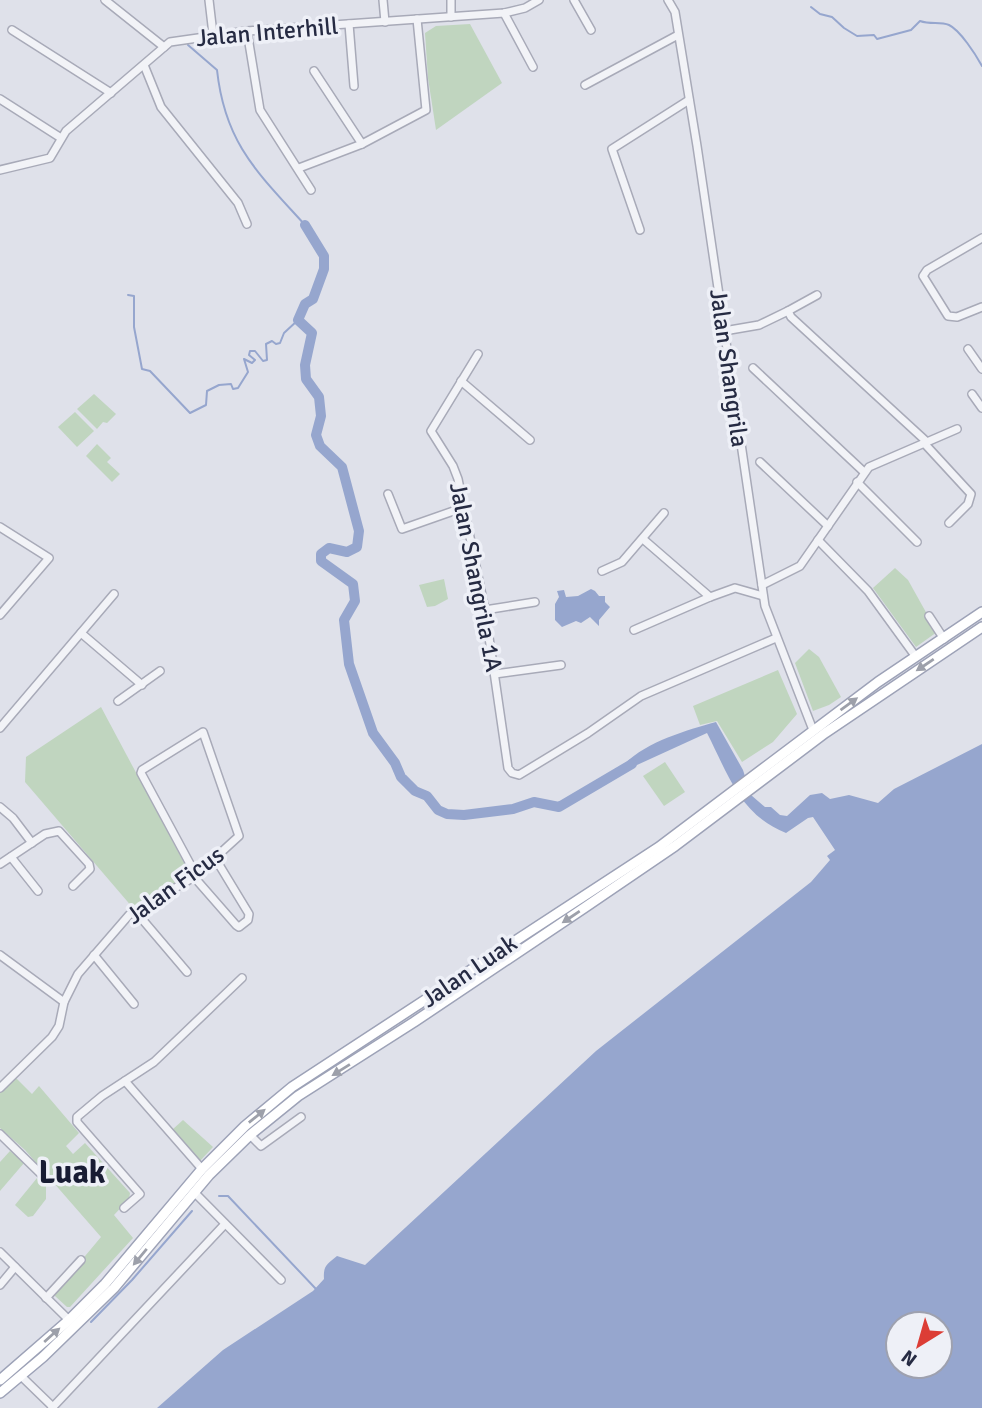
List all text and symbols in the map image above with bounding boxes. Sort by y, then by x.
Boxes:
street label: Jalan Interhill [195,11,339,53]
street label: Jalan Shangrila [703,287,755,449]
street label: Jalan Shangrila 1A [443,480,509,674]
one-way arrow [916,658,935,671]
one-way arrow [840,697,858,711]
street label: Jalan Ficus [120,839,230,931]
one-way arrow [562,910,580,924]
street label: Jalan Luak [415,928,523,1014]
one-way arrow [331,1063,350,1076]
one-way arrow [249,1109,266,1124]
district label: Luak [38,1153,106,1192]
one-way arrow [133,1248,148,1265]
north arrow [884,1310,954,1380]
one-way arrow [43,1327,61,1343]
text: N [897,1344,922,1371]

